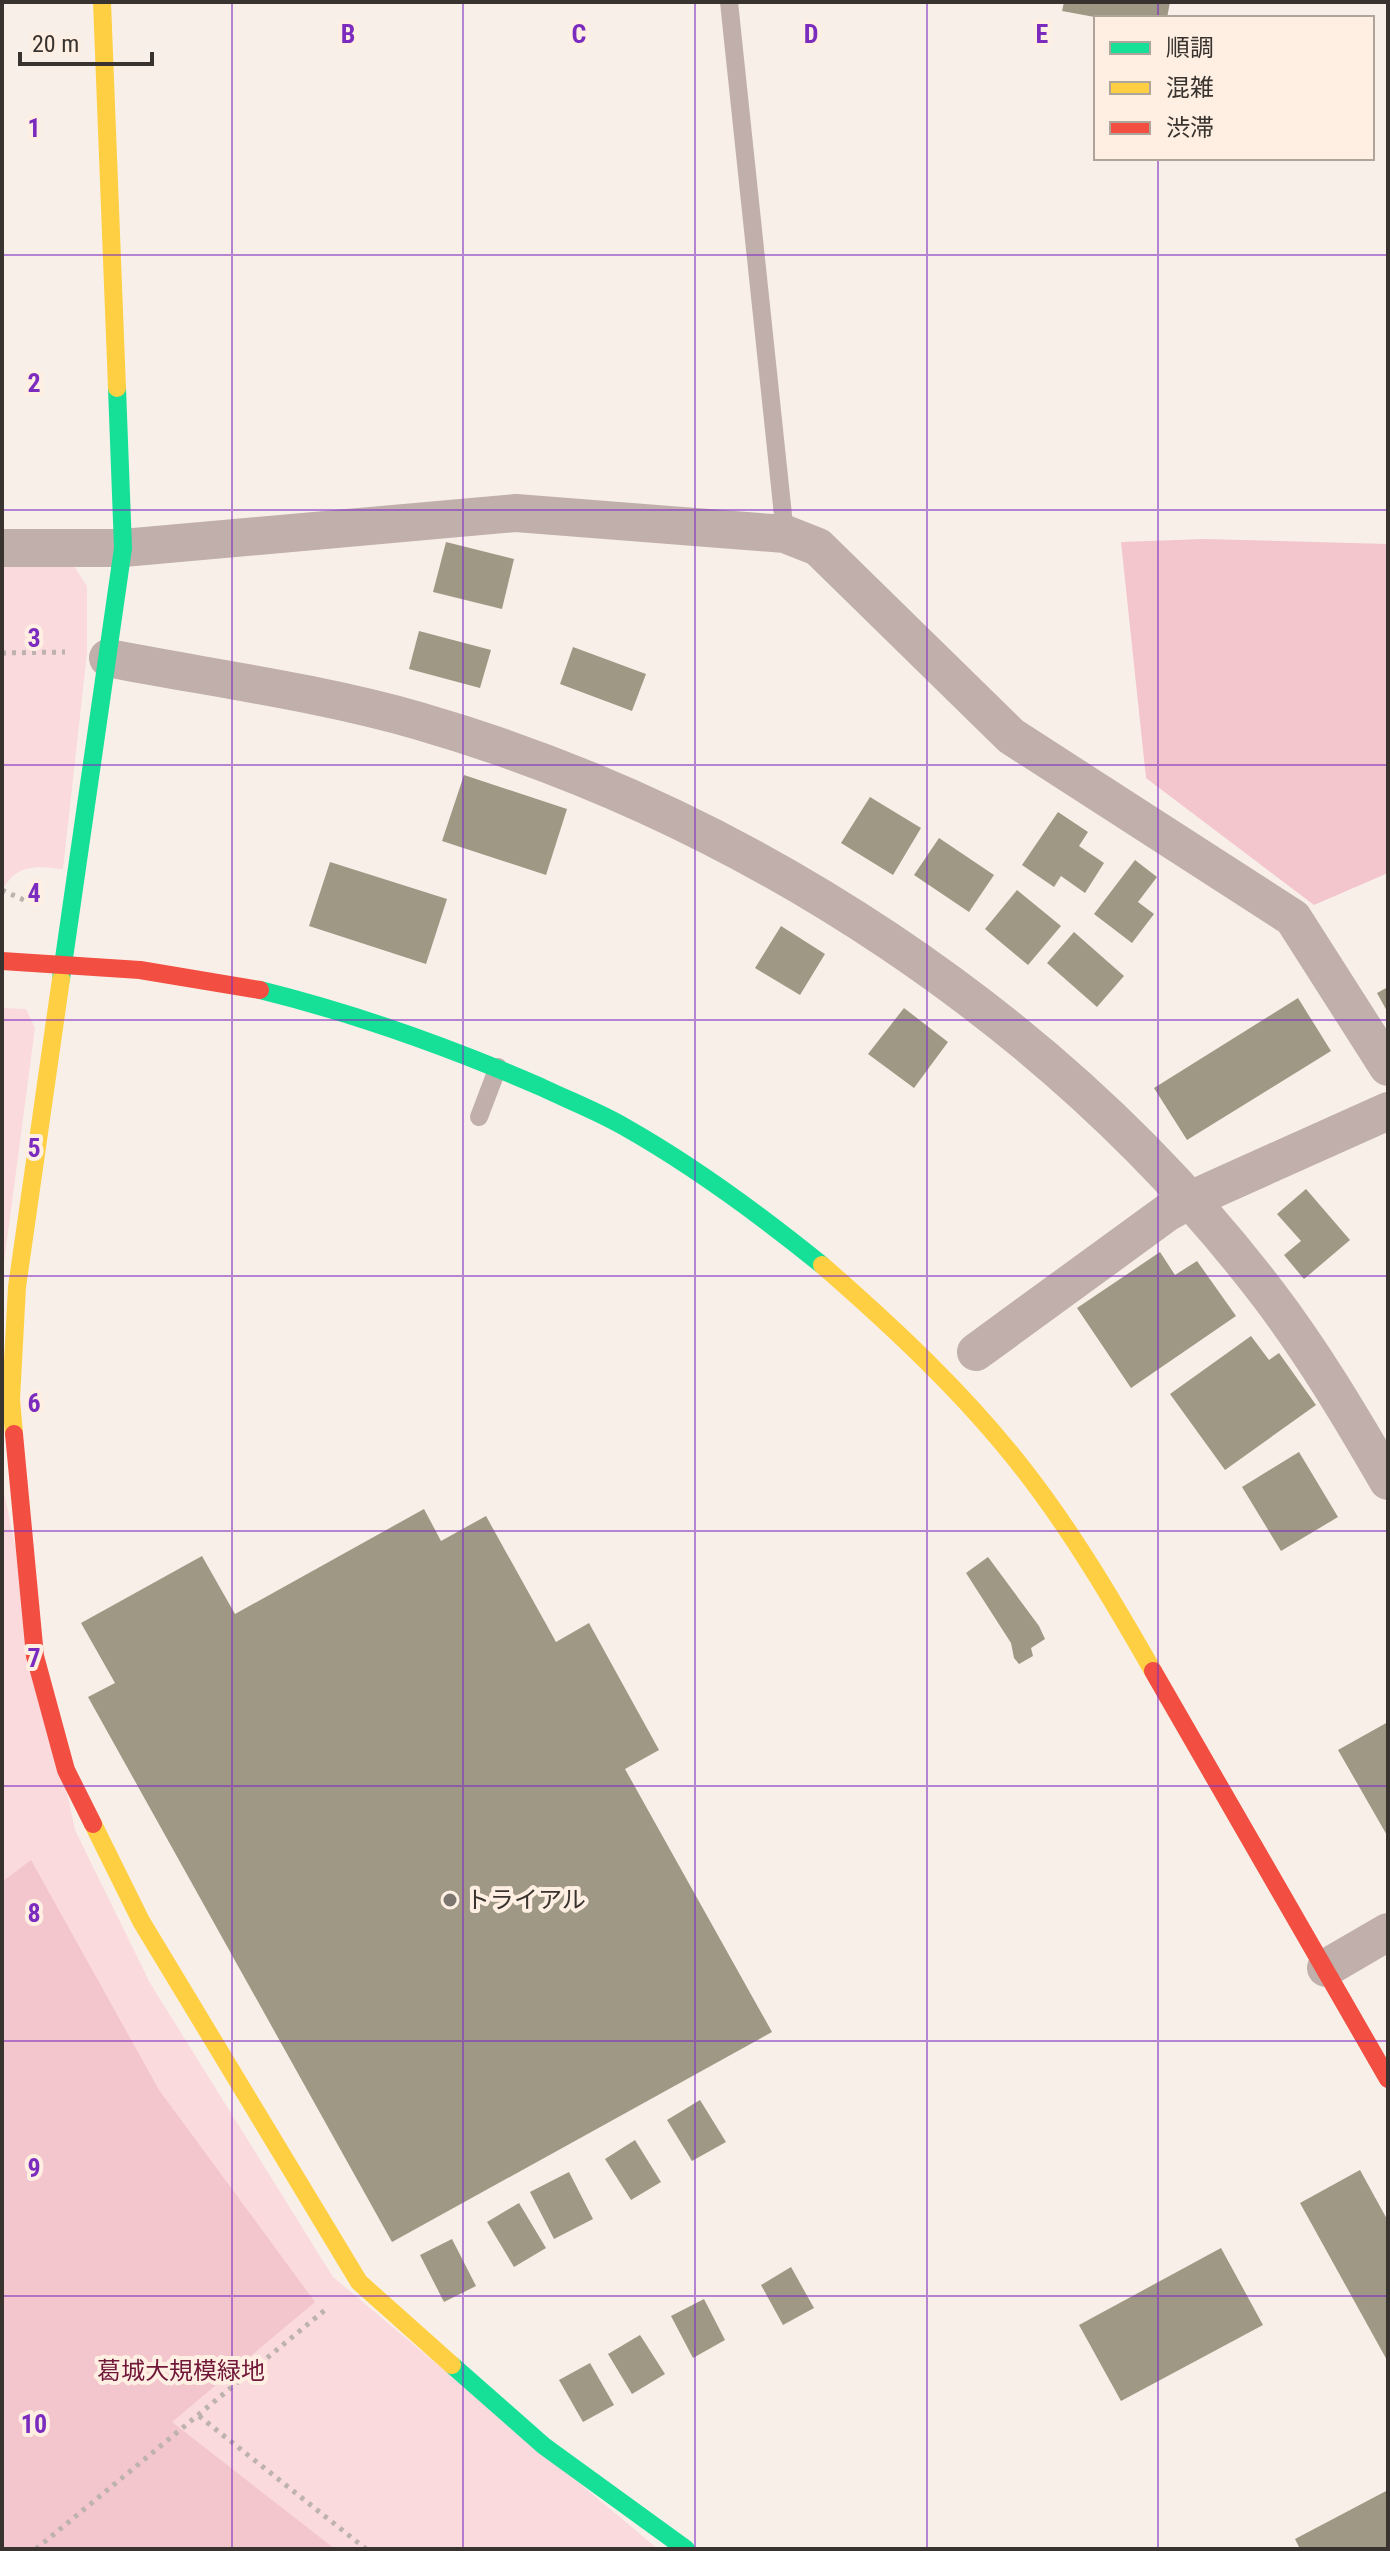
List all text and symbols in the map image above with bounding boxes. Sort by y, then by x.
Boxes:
scale bar [20,16,152,66]
legend [1094,16,1374,160]
text: B [341,19,355,49]
text: C [572,19,587,49]
text: D [804,19,818,49]
text: E [1036,19,1049,49]
text: 20 m [32,30,79,58]
text: 順調 [1166,34,1214,62]
text: 混雑 [1166,74,1214,102]
text: 1 [27,113,41,143]
text: 渋滞 [1166,114,1214,142]
text: 2 [27,368,41,398]
text: 3 [27,623,41,653]
text: 4 [27,878,41,908]
text: 5 [27,1133,41,1163]
text: 6 [27,1388,41,1418]
text: 7 [27,1643,41,1673]
place label: トライアル [466,1886,586,1914]
marker: トライアル [441,1891,459,1909]
text: 8 [27,1898,41,1928]
text: 9 [27,2153,41,2183]
park label: 葛城大規模緑地 [97,2357,265,2385]
text: 10 [21,2409,47,2439]

